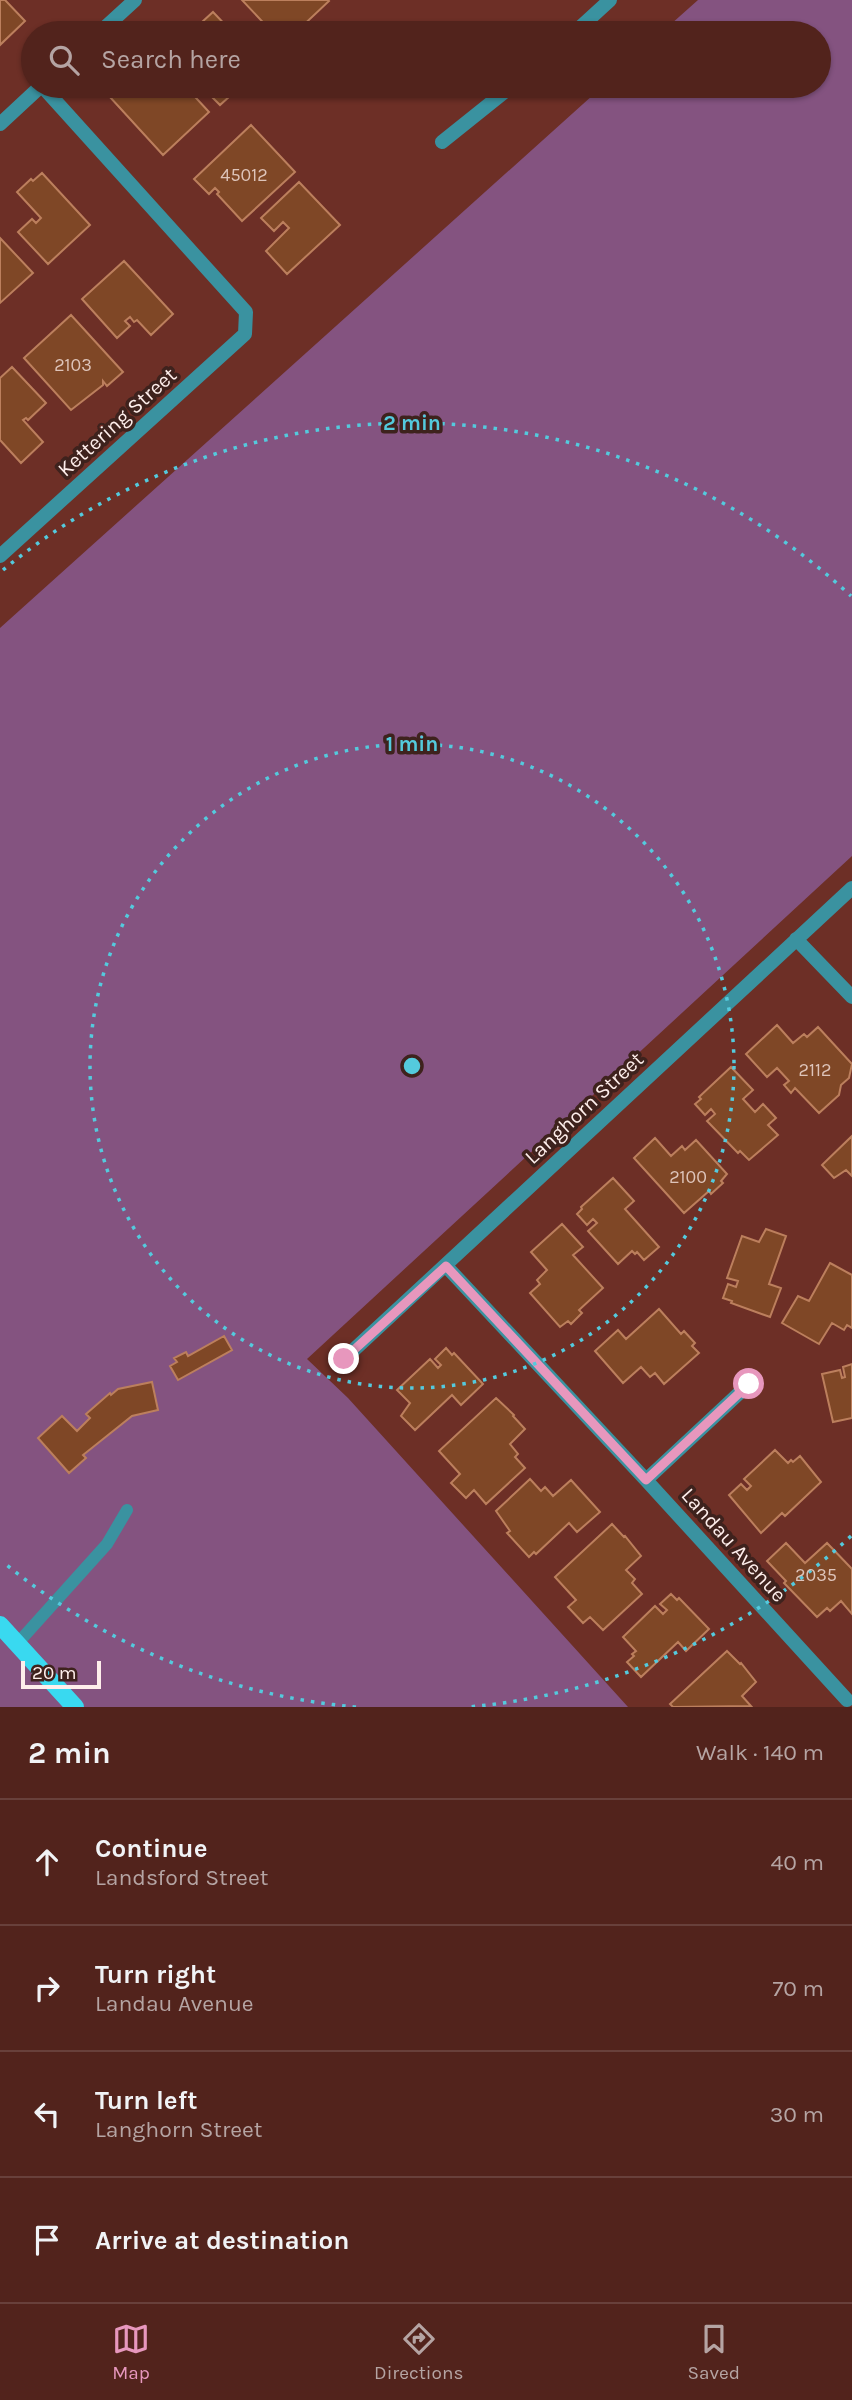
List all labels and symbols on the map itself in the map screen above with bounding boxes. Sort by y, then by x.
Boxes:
house number: 45012 [220,164,268,186]
house number: 2103 [54,354,92,376]
street label: Kettering Street [53,362,181,481]
text: 2 min [383,411,441,435]
text: 1 min [386,732,438,756]
street label: Langhorn Street [520,1047,648,1169]
centre of rings [400,1054,424,1078]
house number: 2112 [799,1059,831,1081]
house number: 2100 [669,1166,707,1188]
route end [328,1343,359,1374]
route start [733,1368,764,1399]
street label: Landau Avenue [677,1483,791,1607]
house number: 2035 [795,1564,837,1586]
scale bar [21,1658,102,1690]

